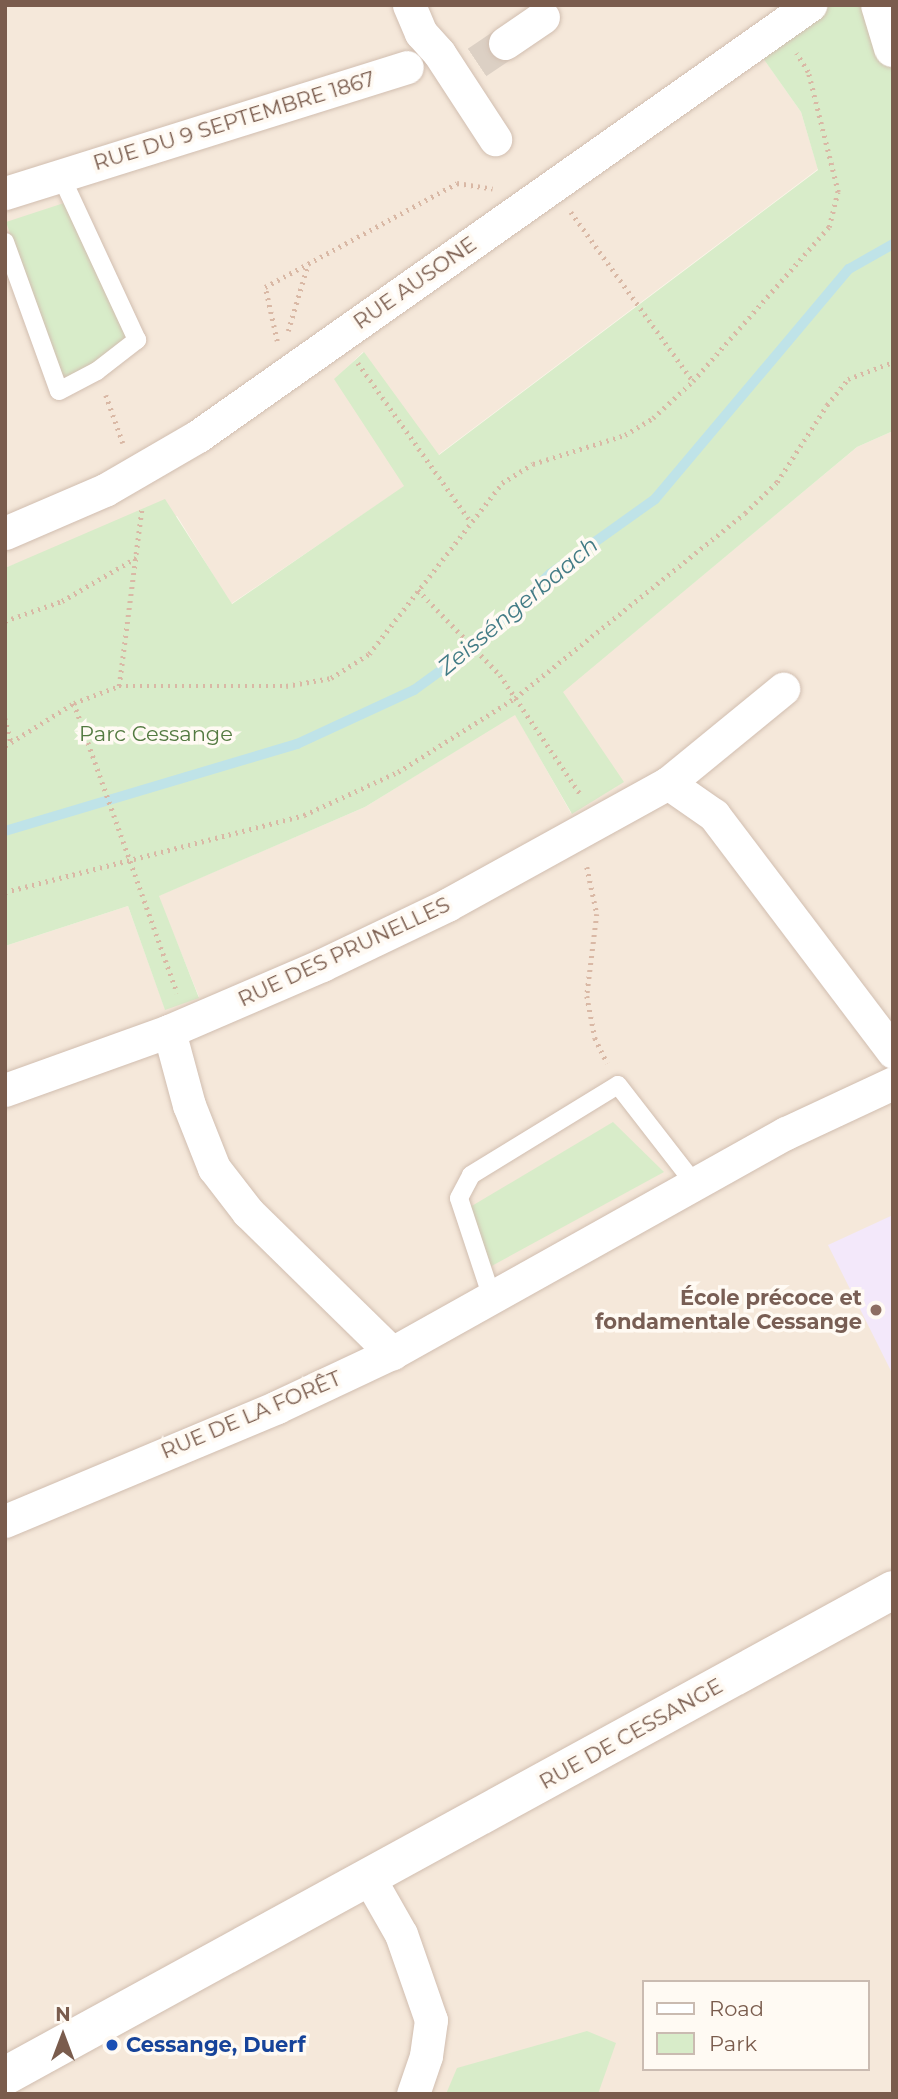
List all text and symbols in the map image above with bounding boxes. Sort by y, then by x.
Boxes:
street label: RUE DU 9 SEPTEMBRE 1867 [90,66,378,176]
street label: RUE AUSONE [349,231,481,335]
water label: Zeisséngerbaach [432,531,604,681]
park label: Parc Cessange [79,721,233,747]
street label: RUE DES PRUNELLES [234,892,454,1012]
place label: École précoce et fondamentale Cessange [595,1285,862,1335]
marker: École précoce et fondamentale Cessange [868,1302,884,1318]
street label: RUE DE LA FORÊT [157,1366,345,1464]
street label: RUE DE CESSANGE [535,1673,727,1795]
legend [642,1980,870,2071]
text: Road [709,1996,764,2021]
north arrow [28,2001,98,2071]
text: N [55,2003,71,2026]
text: Park [709,2031,757,2056]
place label: Cessange, Duerf [126,2032,306,2058]
marker: Cessange, Duerf [104,2037,120,2053]

